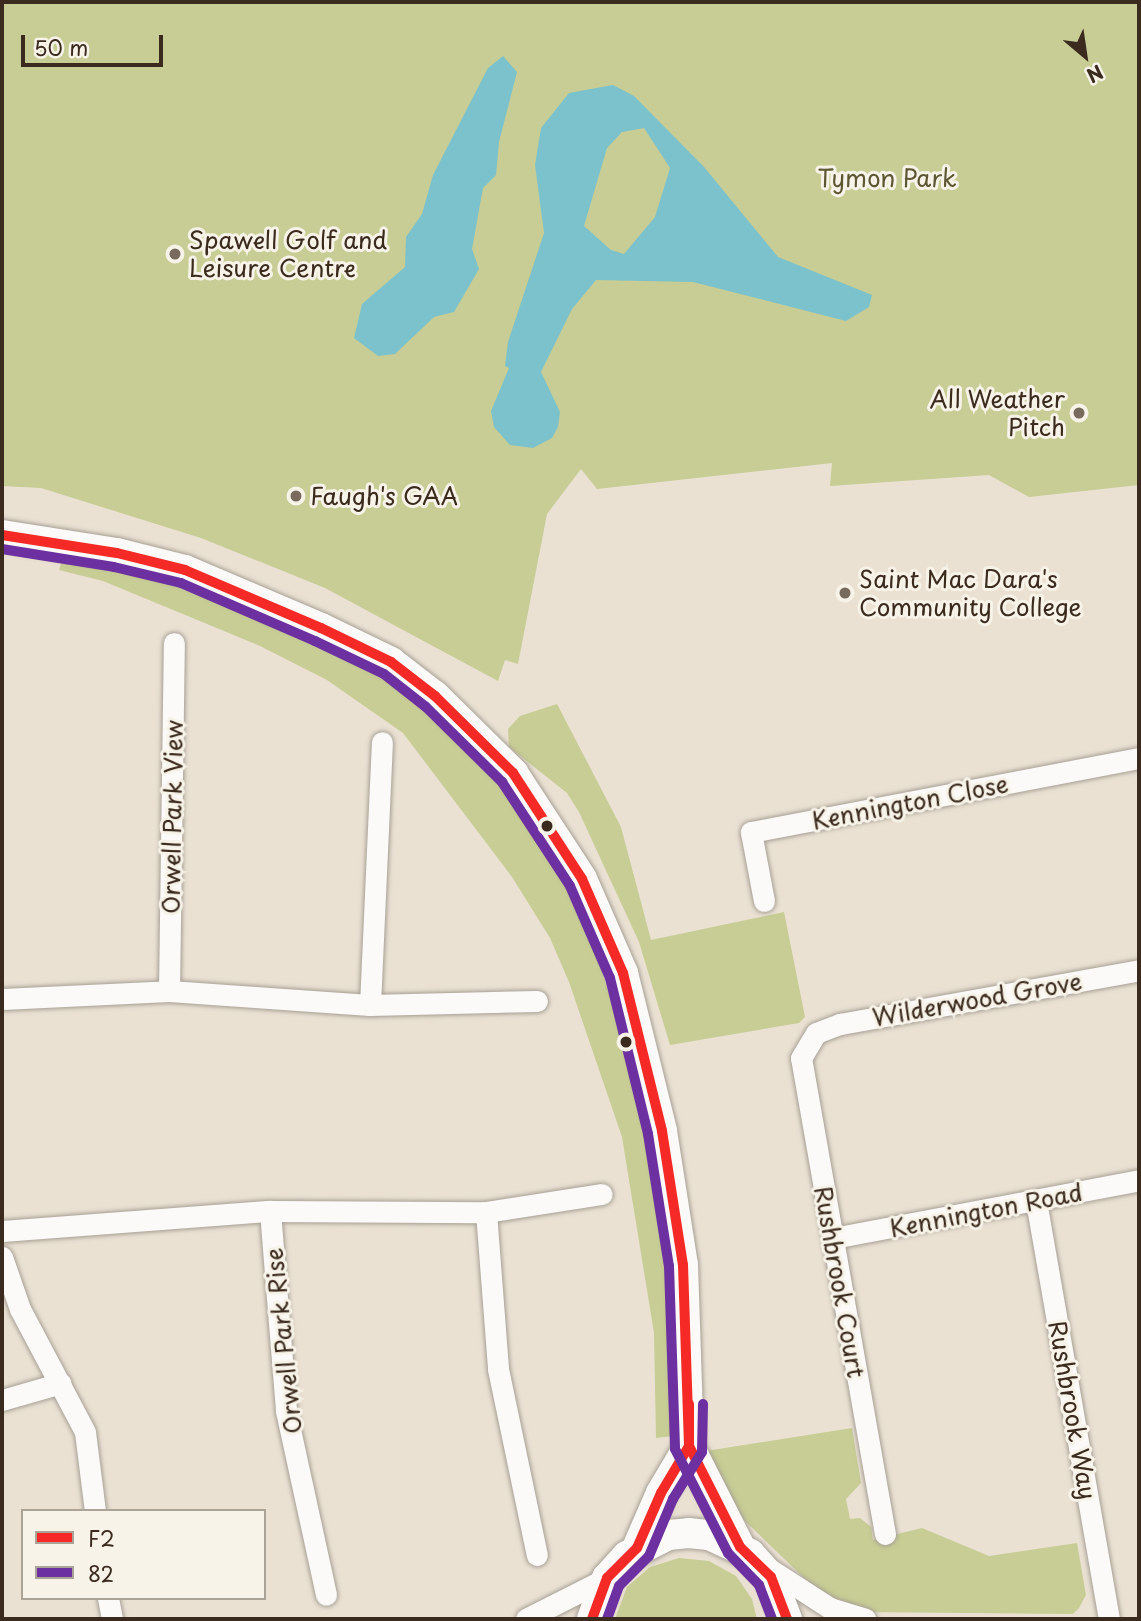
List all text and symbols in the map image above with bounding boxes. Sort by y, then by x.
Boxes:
scale bar [24,21,166,65]
north arrow [1050,21,1120,91]
text: 50 m [34,31,88,63]
text: N [1082,58,1109,90]
park label: Tymon Park [818,164,956,192]
place label: Spawell Golf and Leisure Centre [189,226,388,282]
marker: Spawell Golf and Leisure Centre [167,246,183,262]
place label: All Weather Pitch [928,385,1065,441]
marker: All Weather Pitch [1071,405,1087,421]
place label: Faugh's GAA [310,482,459,510]
marker: Faugh's GAA [288,488,304,504]
place label: Saint Mac Dara's Community College [859,565,1083,621]
marker: Saint Mac Dara's Community College [837,585,853,601]
street label: Orwell Park View [156,718,188,916]
street label: Kennington Close [809,769,1011,835]
unlabelled marker [540,819,554,833]
street label: Wilderwood Grove [870,966,1084,1032]
unlabelled marker [619,1035,633,1049]
street label: Kennington Road [887,1177,1085,1243]
street label: Rushbrook Court [809,1183,871,1381]
street label: Orwell Park Rise [259,1245,307,1437]
street label: Rushbrook Way [1043,1319,1103,1501]
legend [21,1509,266,1600]
text: F2 [88,1522,115,1554]
text: 82 [88,1557,114,1589]

